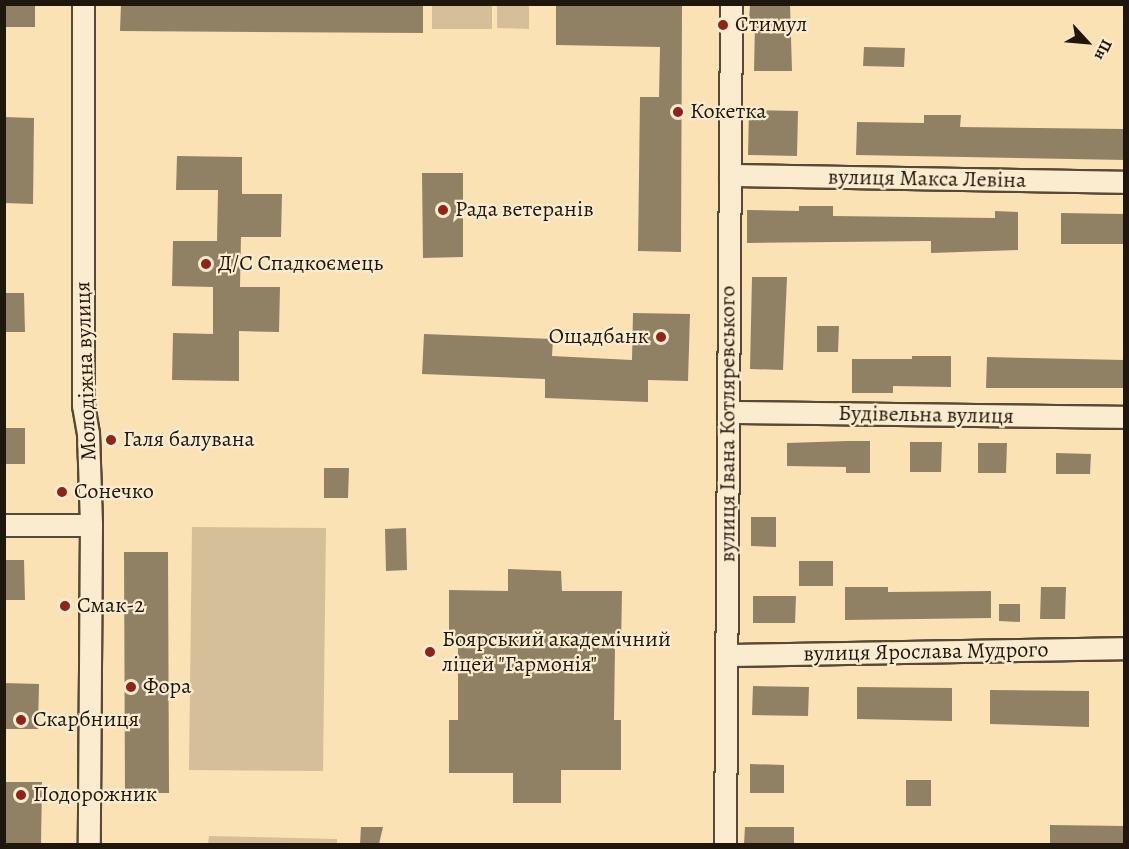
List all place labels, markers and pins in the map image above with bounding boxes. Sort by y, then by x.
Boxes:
place label: Стимул [735,12,807,38]
marker: Стимул [716,18,730,32]
place label: Кокетка [690,99,766,125]
marker: Кокетка [671,105,685,119]
place label: Рада ветеранів [455,197,594,223]
marker: Рада ветеранів [436,203,450,217]
place label: Д/С Спадкоємець [218,251,383,277]
marker: Д/С Спадкоємець [199,257,213,271]
place label: Ощадбанк [549,324,649,350]
marker: Ощадбанк [654,330,668,344]
place label: Галя балувана [123,427,255,453]
marker: Галя балувана [104,433,118,447]
place label: Сонечко [74,479,154,505]
marker: Сонечко [55,485,69,499]
place label: Смак-2 [77,593,145,619]
marker: Смак-2 [58,599,72,613]
place label: Боярський академічний ліцей "Гармонія" [442,626,671,678]
marker: Боярський академічний ліцей "Гармонія" [423,645,437,659]
place label: Фора [143,674,191,700]
marker: Фора [124,680,138,694]
place label: Скарбниця [33,707,139,733]
marker: Скарбниця [14,713,28,727]
place label: Подорожник [33,782,157,808]
marker: Подорожник [14,788,28,802]

